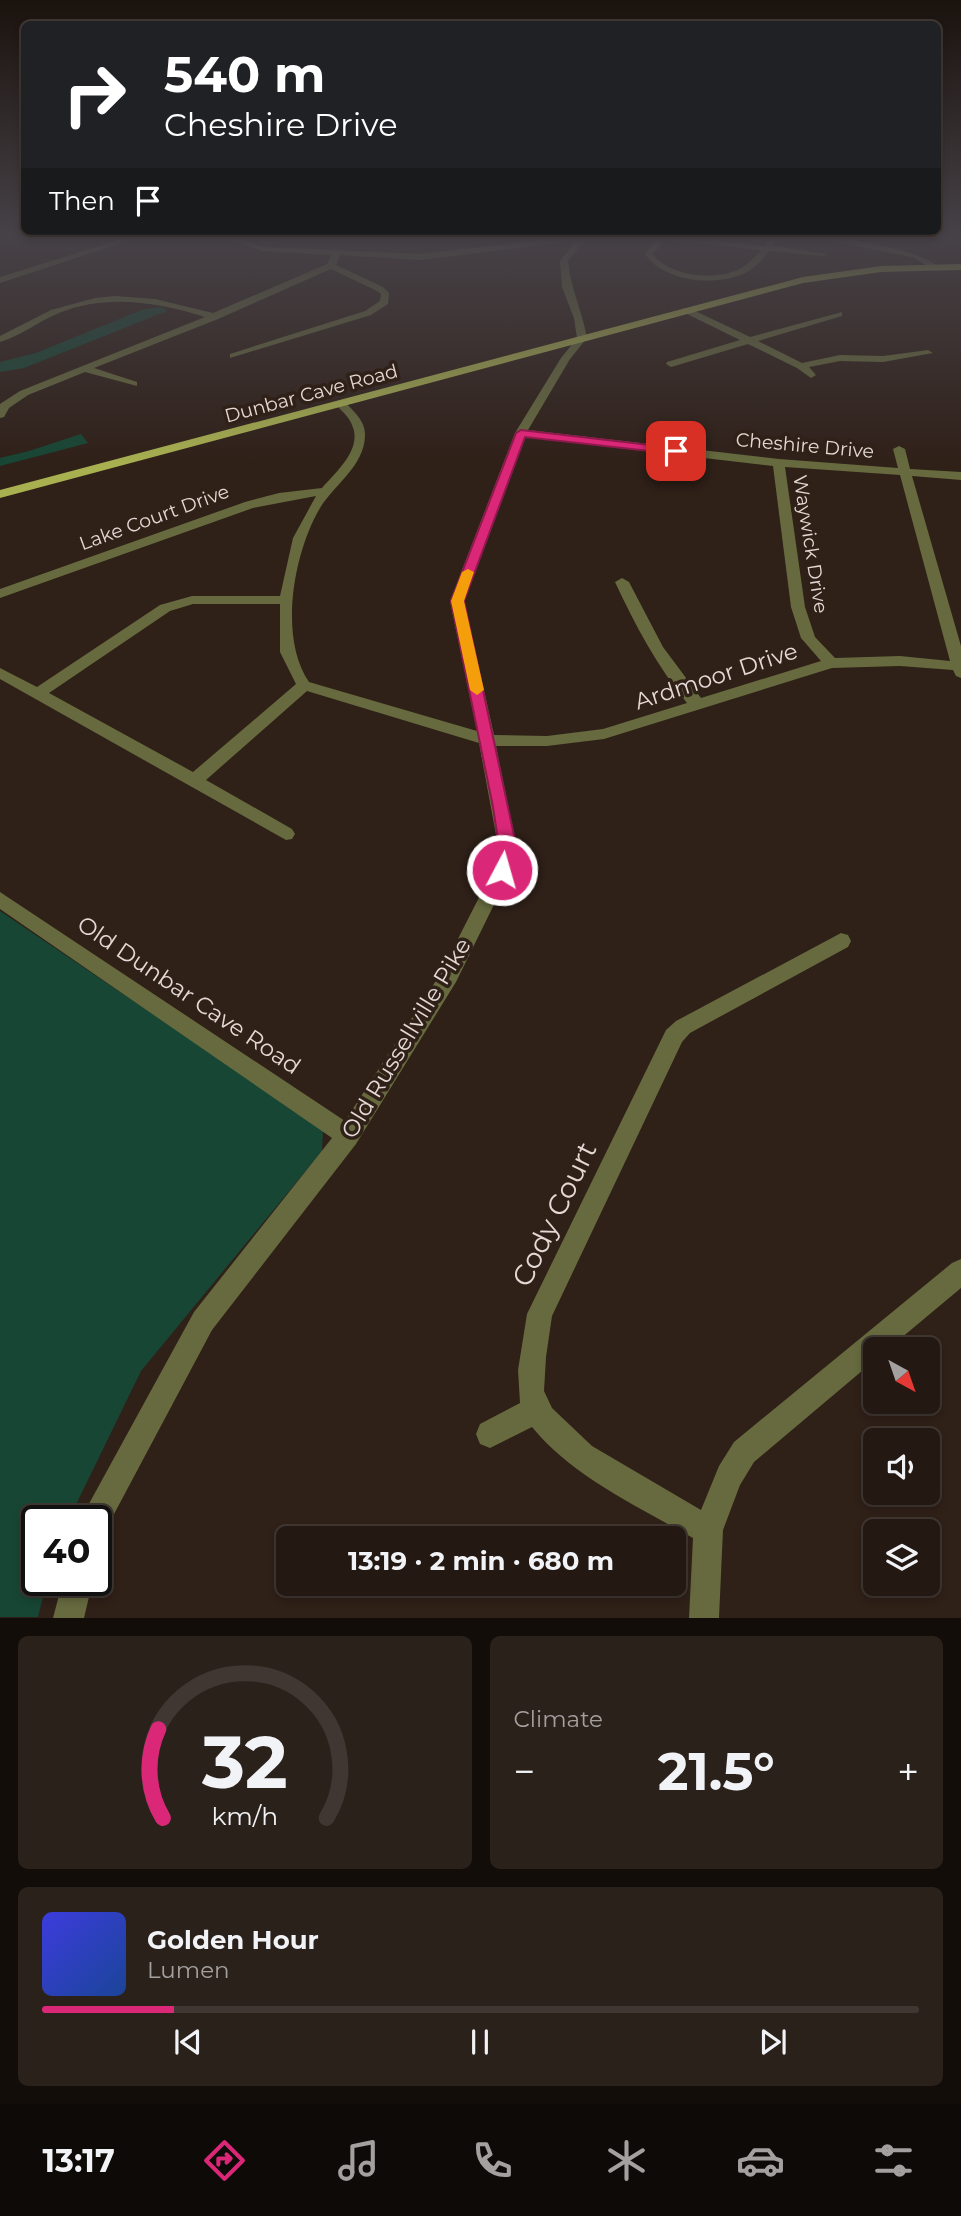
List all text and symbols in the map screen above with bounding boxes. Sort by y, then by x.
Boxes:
text: 540 m [164,45,325,104]
icon: right [49,49,140,140]
text: Cheshire Drive [164,105,397,144]
icon: arrive [129,182,167,220]
text: Then [49,185,115,217]
street label: Dunbar Cave Road [222,359,400,428]
pin [646,421,706,481]
street label: Cheshire Drive [735,428,875,463]
icon: arrive [657,432,695,470]
street label: Waywick Drive [788,473,833,615]
street label: Lake Court Drive [76,480,232,555]
street label: Ardmoor Drive [631,636,801,716]
position arrow [465,833,539,907]
street label: Old Dunbar Cave Road [72,910,306,1080]
street label: Old Russellville Pike [335,933,477,1143]
street label: Cody Court [504,1136,604,1292]
north arrow [863,1337,940,1414]
map controls [863,1337,940,1596]
button: sound [863,1428,940,1505]
speed limit sign: 40 [21,1505,112,1596]
button: layers [863,1519,940,1596]
text: 13:19 · 2 min · 680 m [348,1545,614,1577]
text: Climate [514,1705,603,1733]
text: 32 [201,1719,288,1807]
text: 21.5° [658,1740,775,1803]
text: − [514,1748,535,1795]
text: + [897,1748,919,1795]
text: km/h [211,1801,278,1831]
text: Golden Hour [147,1924,319,1956]
text: Lumen [147,1956,230,1984]
icon: previous [169,2023,207,2061]
icon: pause [461,2023,499,2061]
icon: next [754,2023,792,2061]
icon: directions [200,2136,249,2185]
icon: music [334,2136,383,2185]
icon: phone [468,2136,517,2185]
icon: climate [602,2136,651,2185]
icon: car [736,2136,785,2185]
icon: filters [869,2136,918,2185]
text: 13:17 [42,2141,115,2180]

